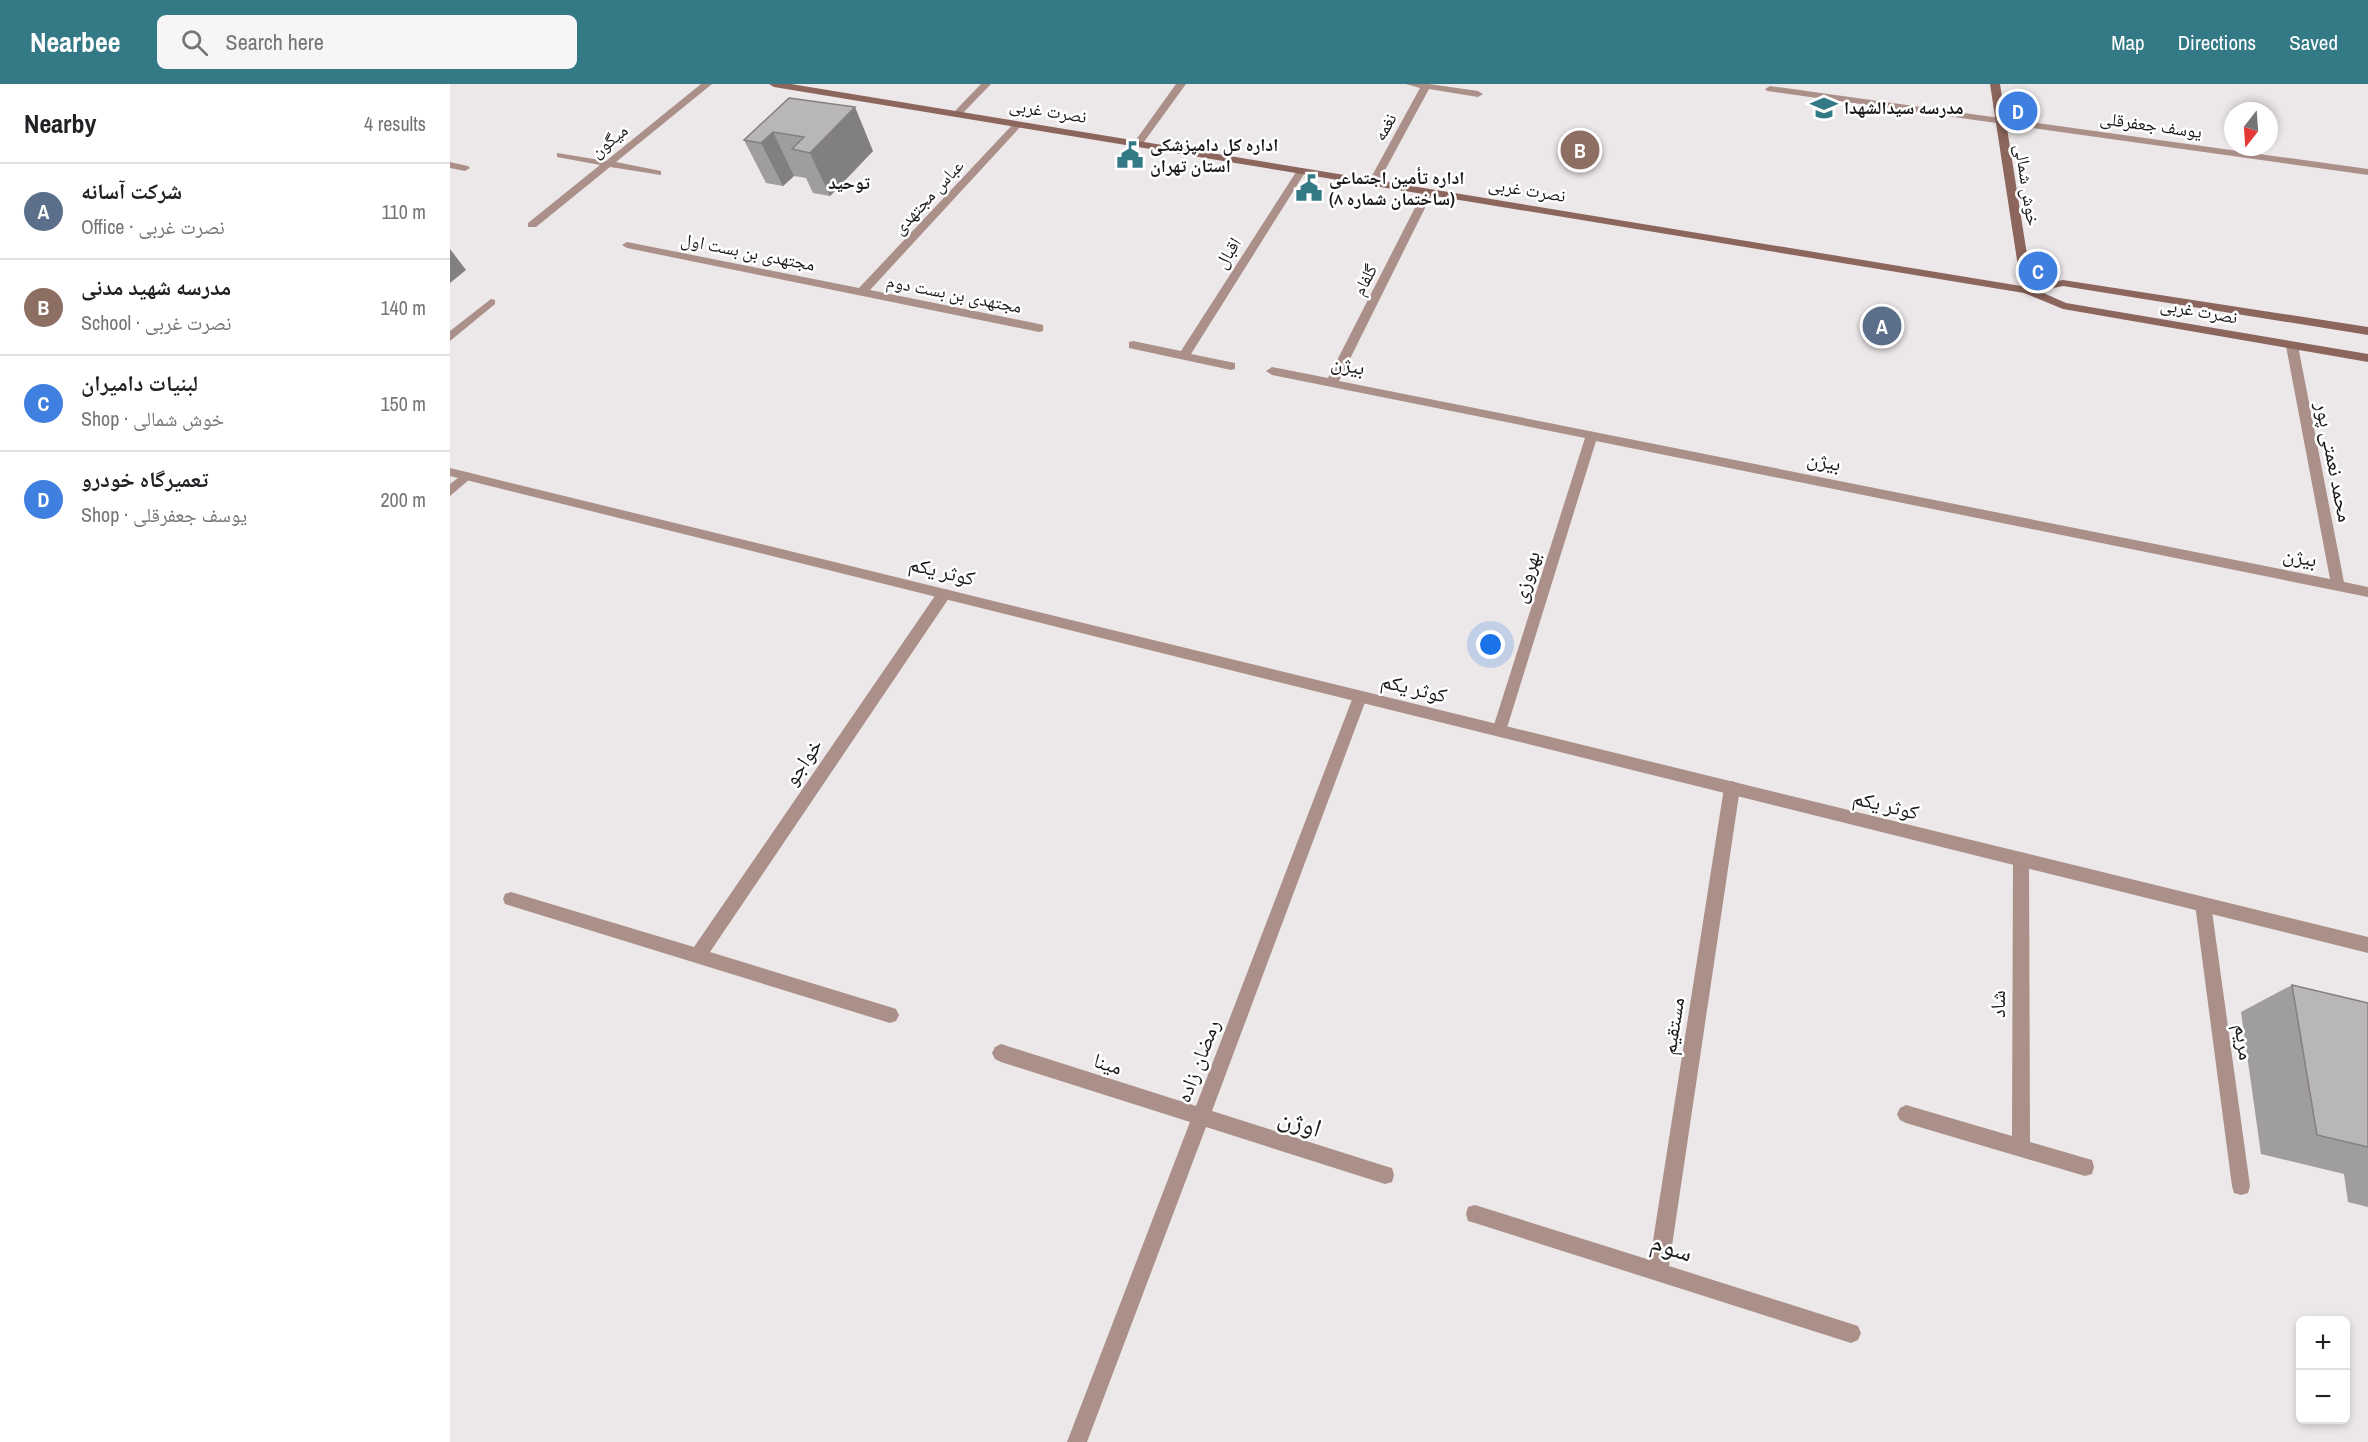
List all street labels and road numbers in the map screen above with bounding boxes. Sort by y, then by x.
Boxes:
street label: نصرت غربی [1008,92,1089,129]
street label: یوسف جعفرقلی [2098,105,2204,144]
street label: نغمه [1367,108,1402,145]
street label: میگون [585,118,633,164]
street label: خوش شمالی [2009,142,2046,227]
street label: عباس مجتهدی [886,154,969,240]
street label: نصرت غربی [1487,171,1568,208]
street label: مجتهدی بن بست اول [679,226,817,277]
street label: اقبال [1208,232,1247,273]
street label: گلفام [1346,259,1383,300]
street label: مجتهدی بن بست دوم [884,268,1024,319]
street label: نصرت غربی [2159,291,2240,330]
street label: بیژن [1329,347,1368,382]
street label: محمد نعمتی پور [2308,398,2360,525]
street label: بیژن [1805,443,1844,478]
street label: بیژن [2281,539,2320,574]
street label: بهروزی [1504,547,1547,607]
street label: کوثر یکم [906,548,978,593]
street label: کوثر یکم [1378,665,1450,710]
street label: خواجو [776,732,829,791]
street label: کوثر یکم [1850,782,1922,827]
street label: شاد [1983,990,2012,1018]
street label: مستقیم [1654,995,1691,1057]
street label: رمضان زاده [1168,1015,1227,1107]
street label: مریم [2228,1022,2261,1062]
street label: مینا [1090,1045,1126,1082]
street label: اوژن [1274,1098,1326,1145]
street label: سوم [1646,1223,1698,1271]

